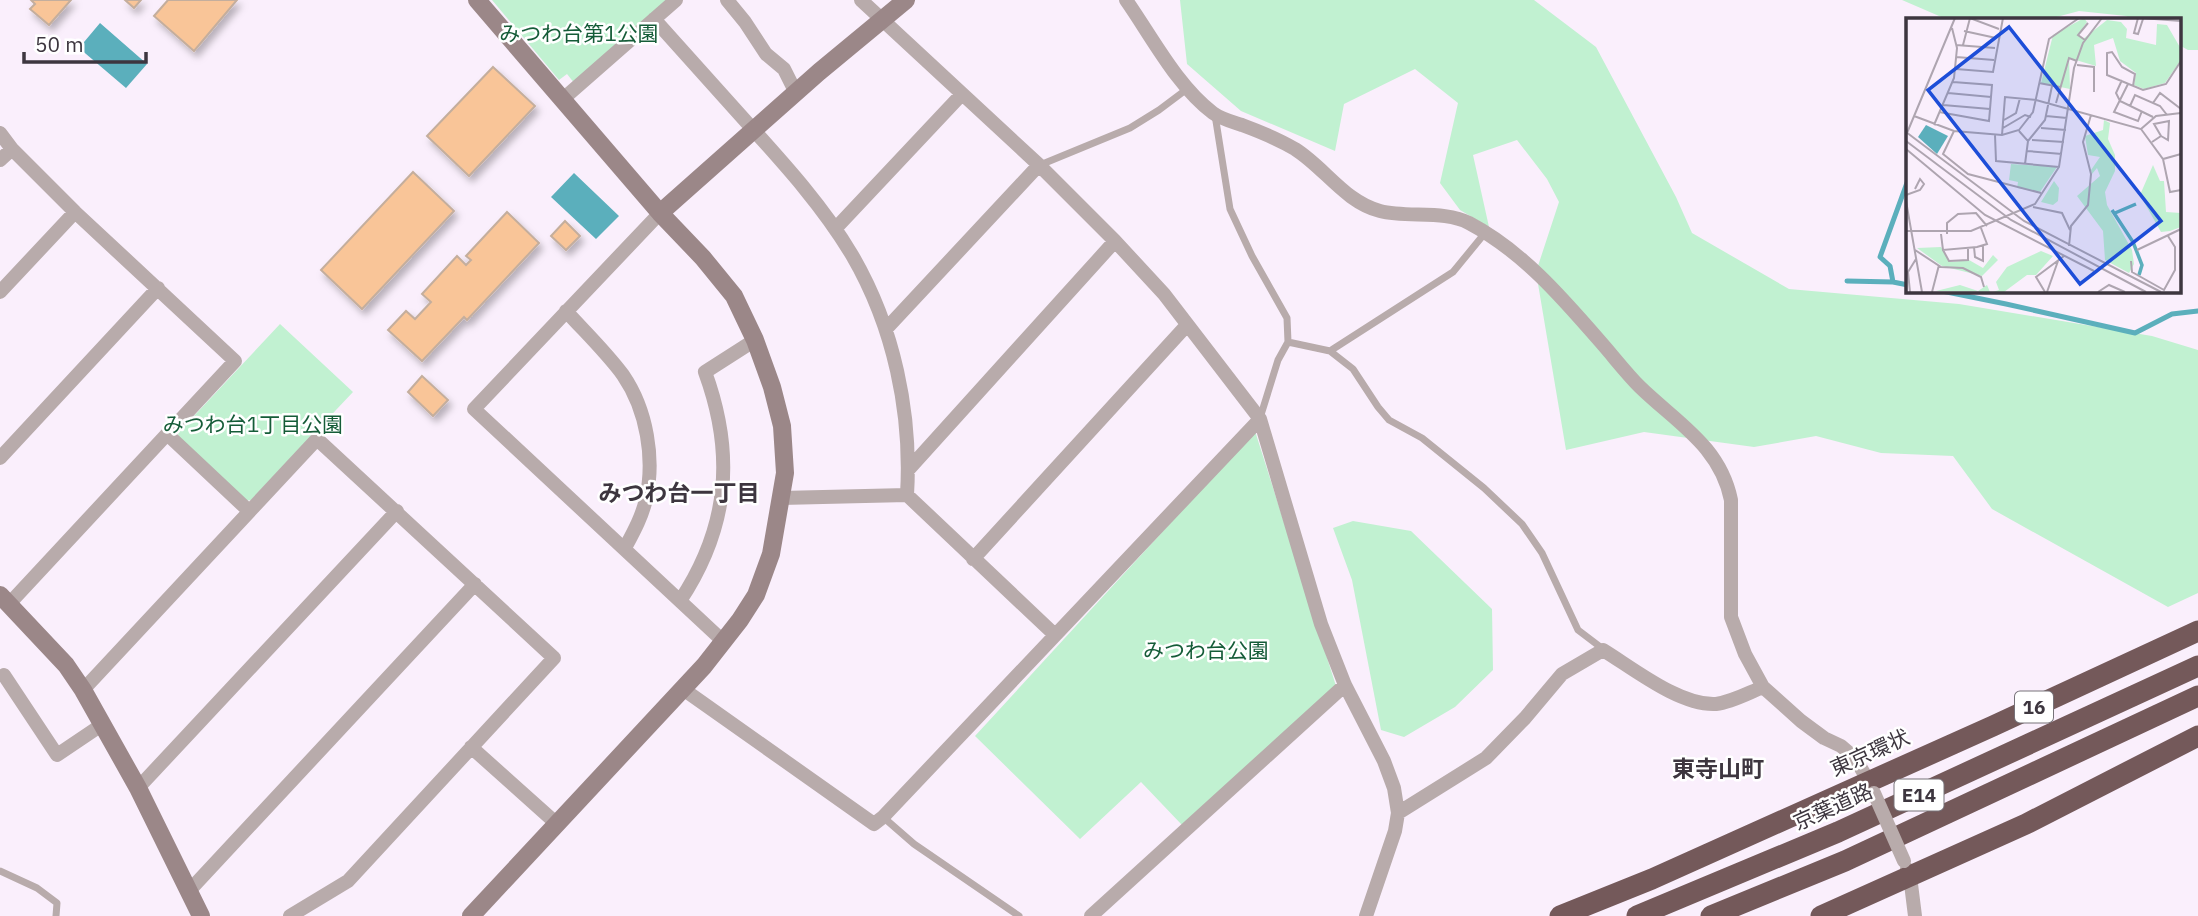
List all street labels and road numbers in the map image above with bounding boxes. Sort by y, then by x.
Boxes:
road number: 16 [2015,692,2053,722]
street label: 東京環状 [1826,722,1914,782]
street label: 京葉道路 [1789,776,1877,836]
road number: E14 [1895,780,1944,810]

